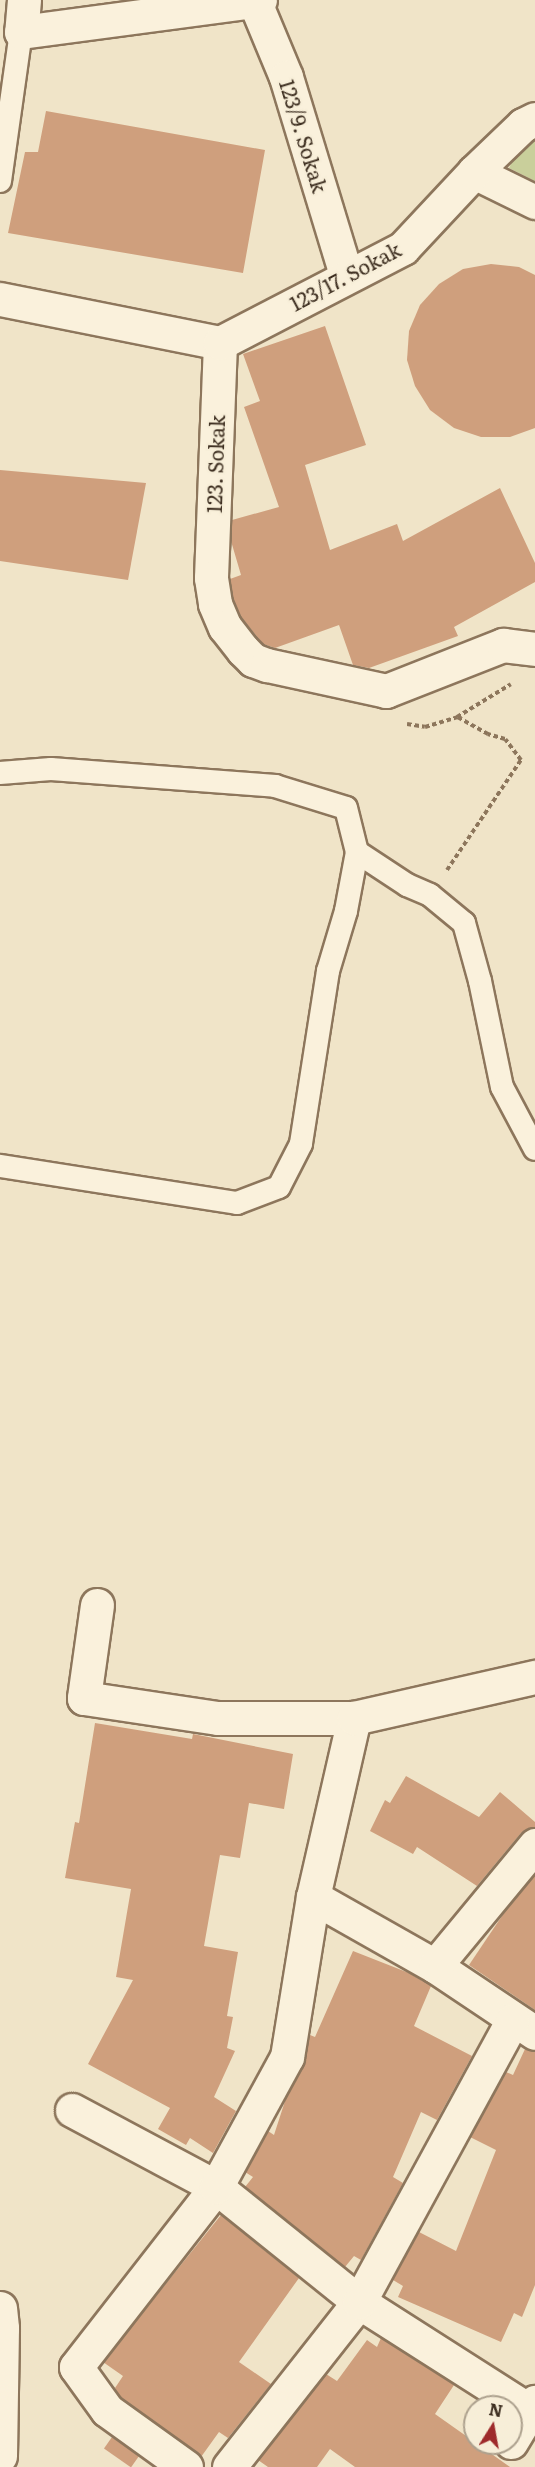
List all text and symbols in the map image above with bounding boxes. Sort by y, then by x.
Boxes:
street label: 123/9. Sokak [275,77,333,195]
street label: 123/17. Sokak [285,237,405,315]
street label: 123. Sokak [201,414,229,514]
north arrow [463,2395,523,2455]
text: N [487,2396,505,2422]

